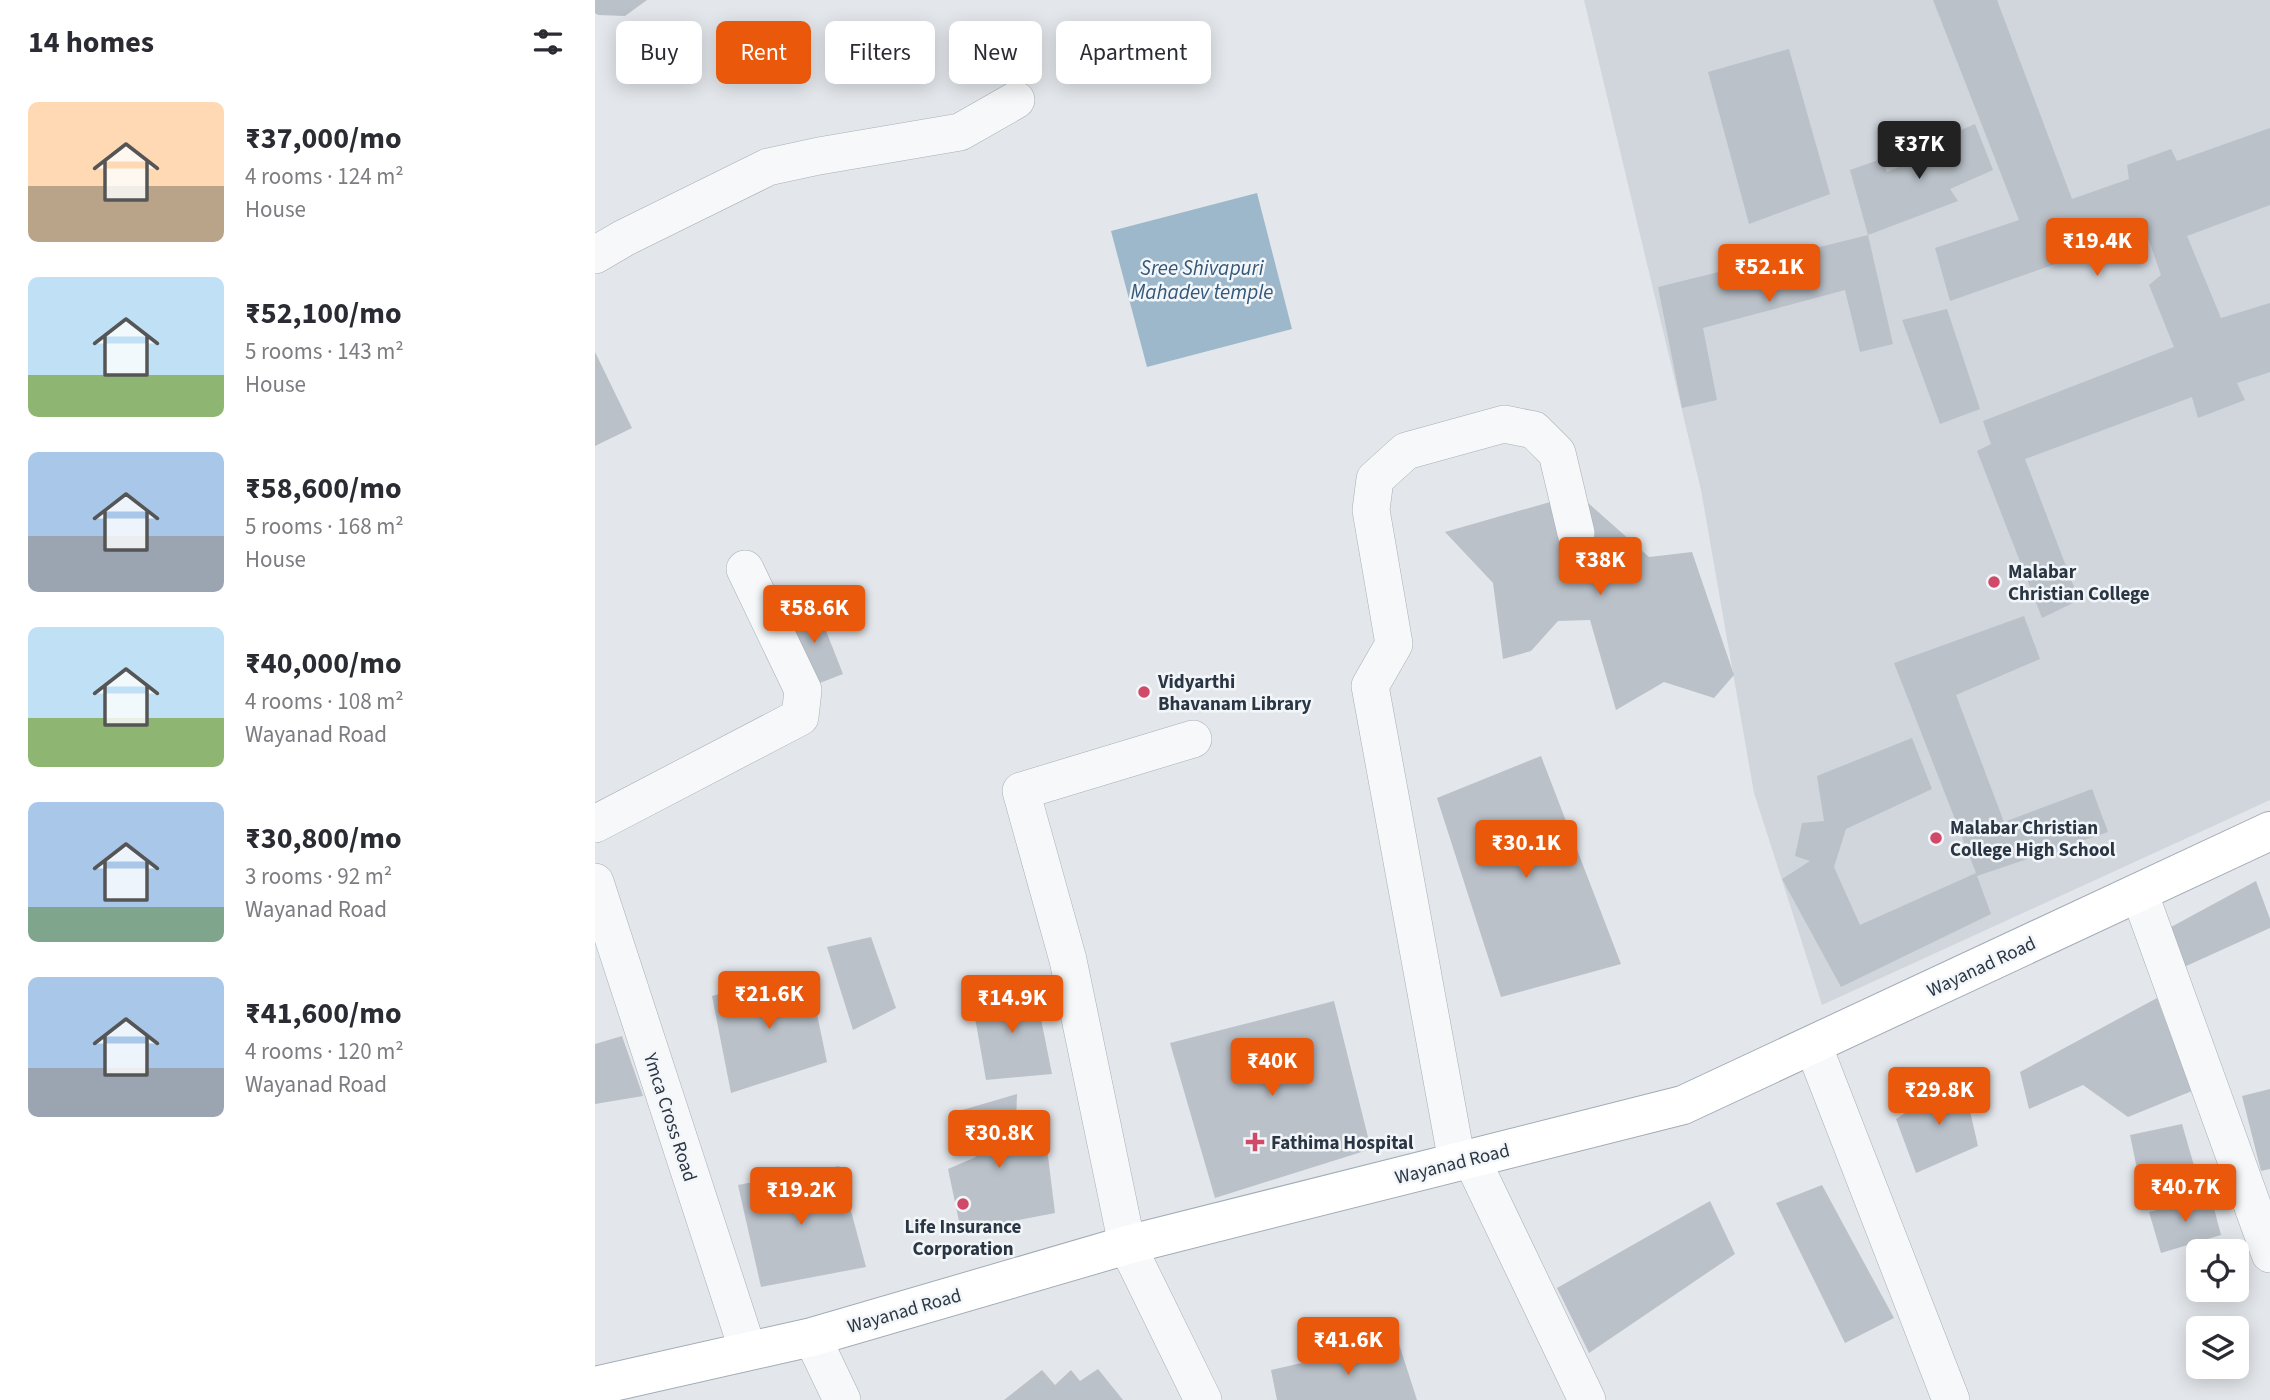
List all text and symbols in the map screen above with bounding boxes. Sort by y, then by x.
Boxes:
text: 14 homes [28,21,154,64]
chip: Buy [616,21,702,84]
chip: Rent [716,21,811,84]
chip: Filters [825,21,935,84]
chip: New [949,21,1042,84]
chip: Apartment [1056,21,1211,84]
icon: filters [529,23,567,61]
text: ₹37,000/mo [245,117,402,160]
pin: ₹37K [1878,122,1960,181]
text: ₹37K [1894,127,1944,160]
icon: home [84,130,168,214]
text: 4 rooms · 124 m² [245,160,404,193]
text: House [245,193,306,226]
pin: ₹19.4K [2040,218,2154,278]
text: ₹19.4K [2062,224,2132,257]
pin: ₹52.1K [1712,244,1826,304]
text: ₹52.1K [1734,250,1804,283]
water label: Sree Shivapuri Mahadev temple [1131,253,1273,307]
text: ₹52,100/mo [245,292,402,335]
icon: home [84,305,168,389]
text: 5 rooms · 143 m² [245,335,404,368]
text: House [245,368,306,401]
text: ₹58,600/mo [245,467,402,510]
icon: home [84,480,168,564]
text: 5 rooms · 168 m² [245,510,404,543]
pin: ₹38K [1559,538,1641,597]
text: House [245,543,306,576]
text: ₹38K [1575,543,1625,576]
place label: Malabar Christian College [2008,559,2150,608]
marker: Malabar Christian College [1986,574,2002,590]
pin: ₹58.6K [757,586,871,645]
text: ₹58.6K [779,591,849,624]
text: ₹40,000/mo [245,642,402,685]
icon: home [84,655,168,739]
place label: Vidyarthi Bhavanam Library [1157,669,1312,718]
marker: Vidyarthi Bhavanam Library [1136,684,1152,700]
text: 4 rooms · 108 m² [245,685,404,718]
text: Wayanad Road [245,718,387,751]
place label: Malabar Christian College High School [1950,815,2116,864]
text: ₹30,800/mo [245,817,402,860]
pin: ₹30.1K [1469,820,1583,880]
text: ₹30.1K [1491,826,1561,859]
icon: home [84,830,168,914]
marker: Malabar Christian College High School [1928,830,1944,846]
text: 3 rooms · 92 m² [245,860,392,893]
text: Wayanad Road [245,893,387,926]
street label: Wayanad Road [1923,930,2041,1004]
pin: ₹21.6K [712,972,826,1031]
pin: ₹14.9K [955,976,1069,1035]
text: ₹21.6K [734,977,804,1010]
text: ₹14.9K [977,981,1047,1014]
text: ₹41,600/mo [245,992,402,1035]
icon: home [84,1005,168,1089]
text: 4 rooms · 120 m² [245,1035,404,1068]
pin: ₹40K [1231,1038,1313,1098]
text: ₹40K [1247,1044,1297,1077]
street label: Ymca Cross Road [636,1049,703,1185]
text: Wayanad Road [245,1068,387,1101]
pin: ₹29.8K [1882,1068,1996,1127]
text: ₹29.8K [1904,1073,1974,1106]
pin: ₹30.8K [942,1110,1056,1170]
text: ₹30.8K [964,1116,1034,1149]
place label: Fathima Hospital [1271,1130,1414,1157]
marker: Fathima Hospital [1245,1132,1265,1152]
street label: Wayanad Road [1392,1137,1513,1192]
pin: ₹40.7K [2128,1164,2242,1224]
pin: ₹19.2K [744,1168,858,1227]
text: ₹40.7K [2150,1170,2220,1203]
text: ₹19.2K [766,1173,836,1206]
marker: Life Insurance Corporation [955,1196,971,1212]
place label: Life Insurance Corporation [905,1214,1022,1263]
map controls [2186,1239,2249,1379]
button: locate [2186,1239,2249,1302]
street label: Wayanad Road [844,1282,965,1341]
button: layers [2186,1316,2249,1379]
pin: ₹41.6K [1291,1318,1405,1377]
text: ₹41.6K [1313,1323,1383,1356]

